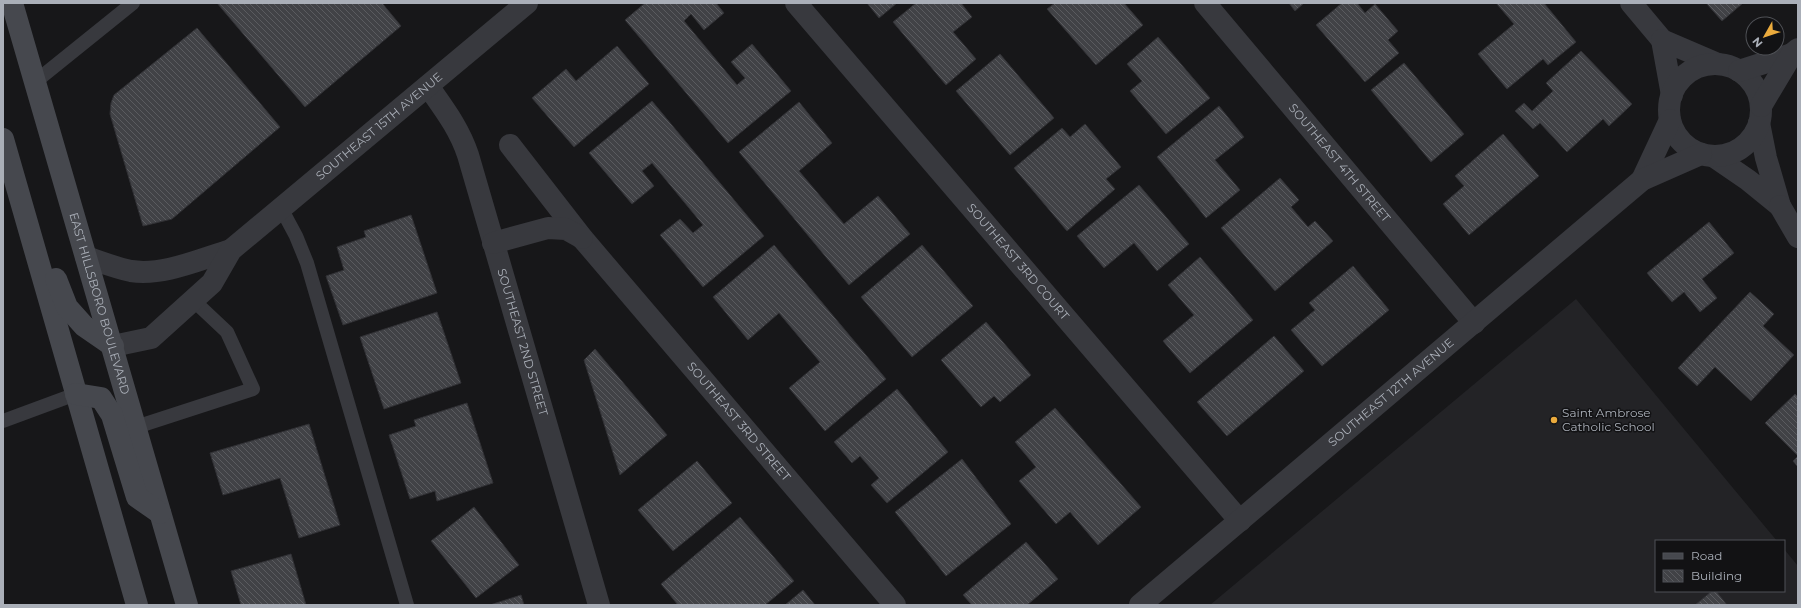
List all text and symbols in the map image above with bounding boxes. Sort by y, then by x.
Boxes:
north arrow [1745,16,1785,56]
text: N [1749,34,1765,50]
street label: SOUTHEAST 15TH AVENUE [313,69,445,183]
street label: SOUTHEAST 4TH STREET [1286,100,1394,225]
street label: SOUTHEAST 3RD COURT [964,200,1073,323]
street label: EAST HILLSBORO BOULEVARD [66,211,133,396]
street label: SOUTHEAST 2ND STREET [494,267,552,418]
street label: SOUTHEAST 12TH AVENUE [1325,335,1457,449]
street label: SOUTHEAST 3RD STREET [684,359,794,484]
place label: Saint Ambrose Catholic School [1562,405,1655,434]
marker: Saint Ambrose Catholic School [1549,415,1559,425]
legend [1655,540,1785,592]
text: Road [1691,548,1722,563]
text: Building [1691,568,1742,583]

